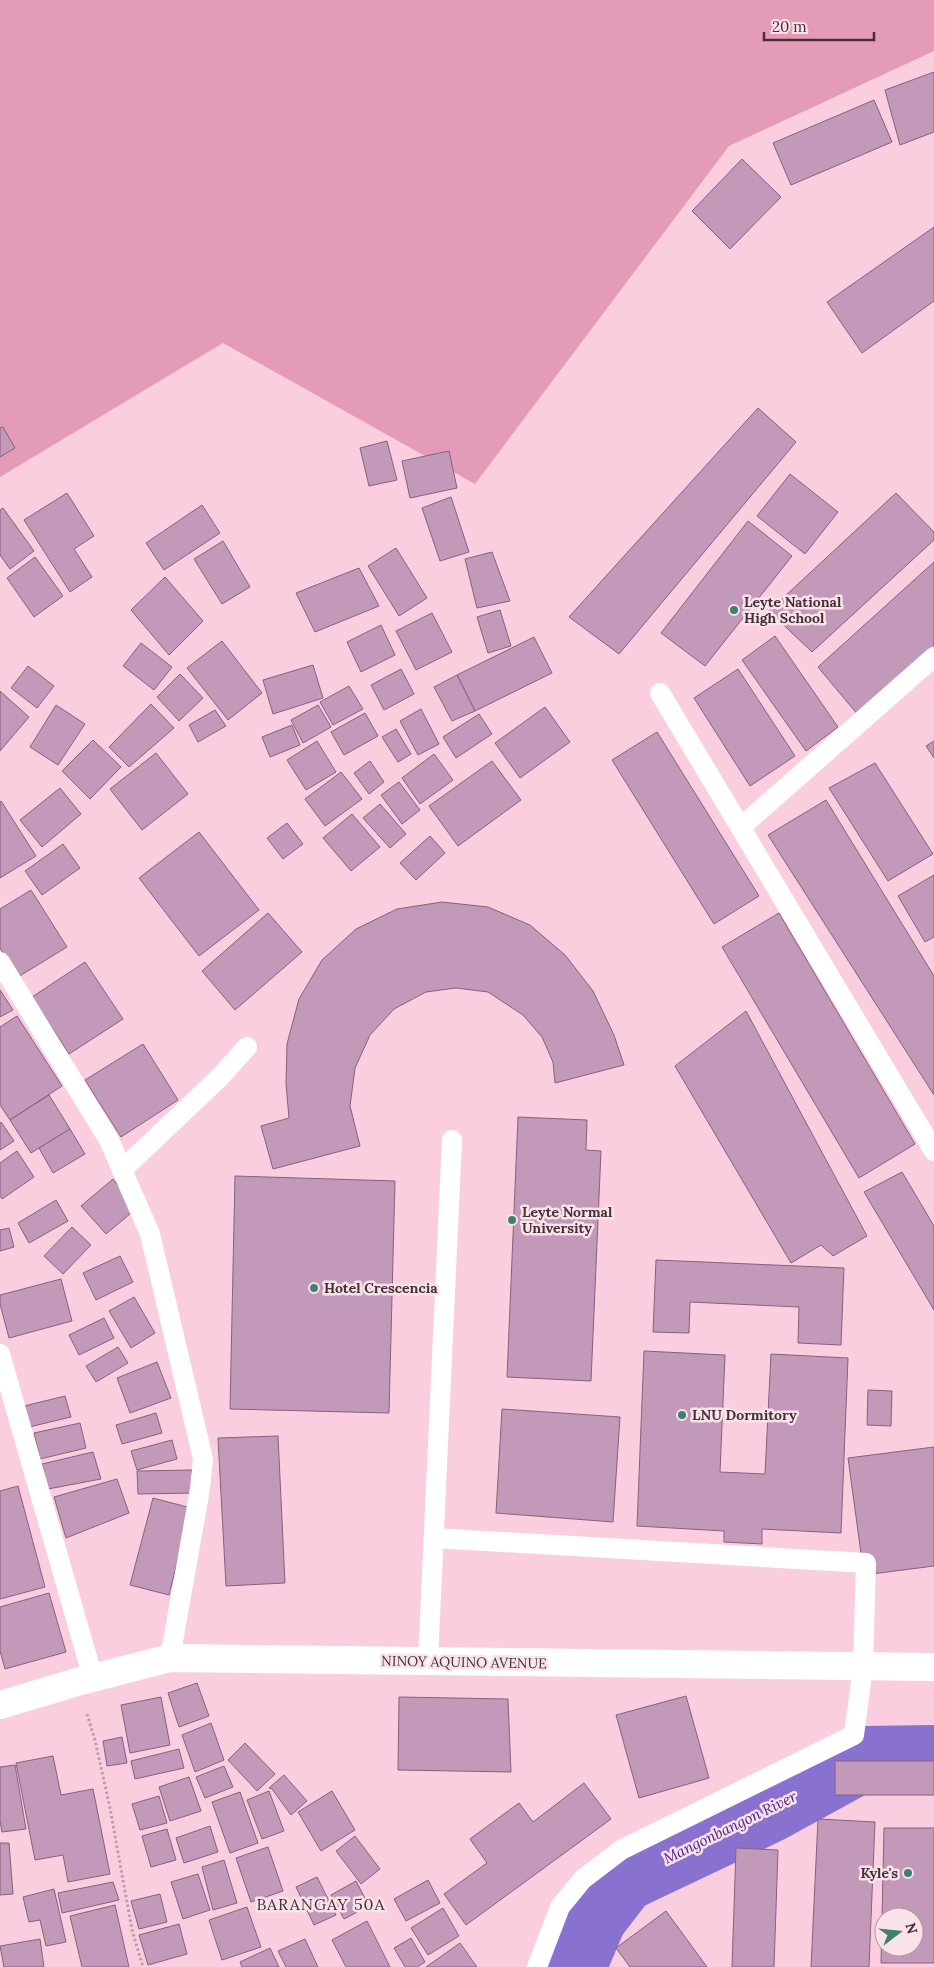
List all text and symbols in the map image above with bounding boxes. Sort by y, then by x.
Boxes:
scale bar [764,10,874,42]
text: 20 m [772,17,807,36]
place label: Leyte National High School [744,593,842,627]
marker: Leyte National High School [728,604,740,616]
place label: Leyte Normal University [522,1203,613,1237]
marker: Leyte Normal University [506,1214,518,1226]
place label: Hotel Crescencia [324,1279,438,1297]
marker: Hotel Crescencia [308,1282,320,1294]
place label: LNU Dormitory [692,1406,797,1424]
marker: LNU Dormitory [676,1409,688,1421]
street label: NINOY AQUINO AVENUE [381,1652,547,1672]
water label: Mangonbangon River [660,1786,800,1868]
place label: Kyle's [861,1864,898,1882]
marker: Kyle's [902,1867,914,1879]
district label: BARANGAY 50A [256,1894,386,1914]
north arrow [874,1907,924,1957]
text: N [901,1921,922,1936]

